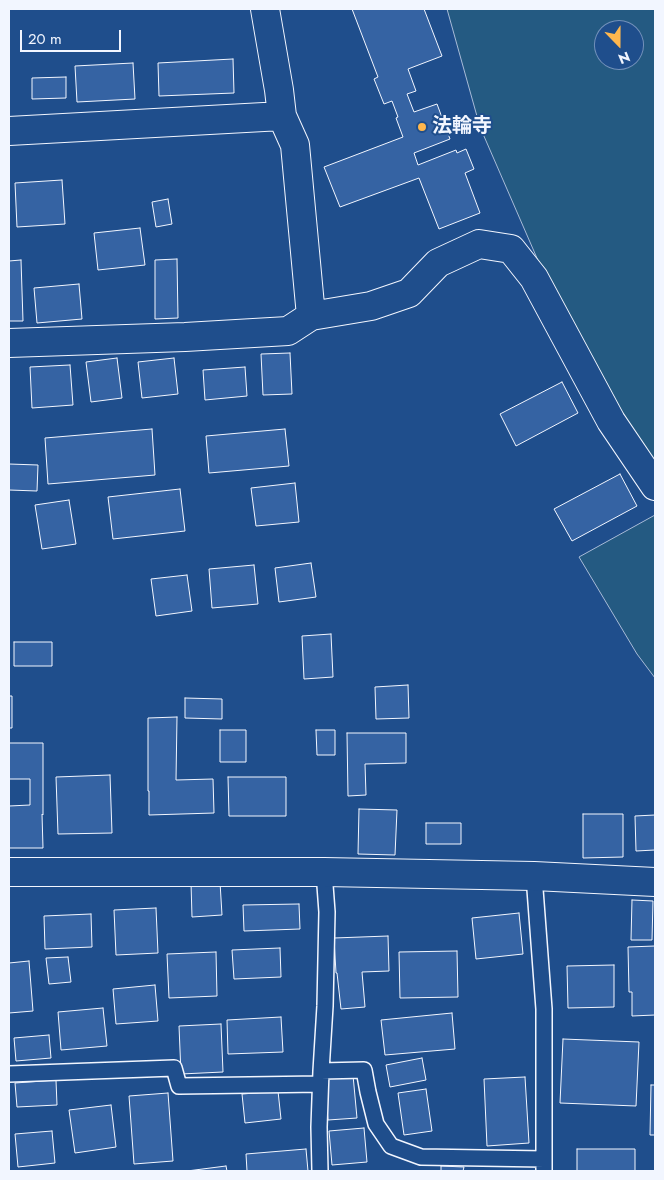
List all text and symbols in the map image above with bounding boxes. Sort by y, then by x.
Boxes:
scale bar [22,20,124,52]
north arrow [594,20,644,70]
text: 20 m [28,28,62,50]
text: N [615,47,633,69]
place label: 法輪寺 [432,115,492,139]
marker: 法輪寺 [416,121,428,133]

